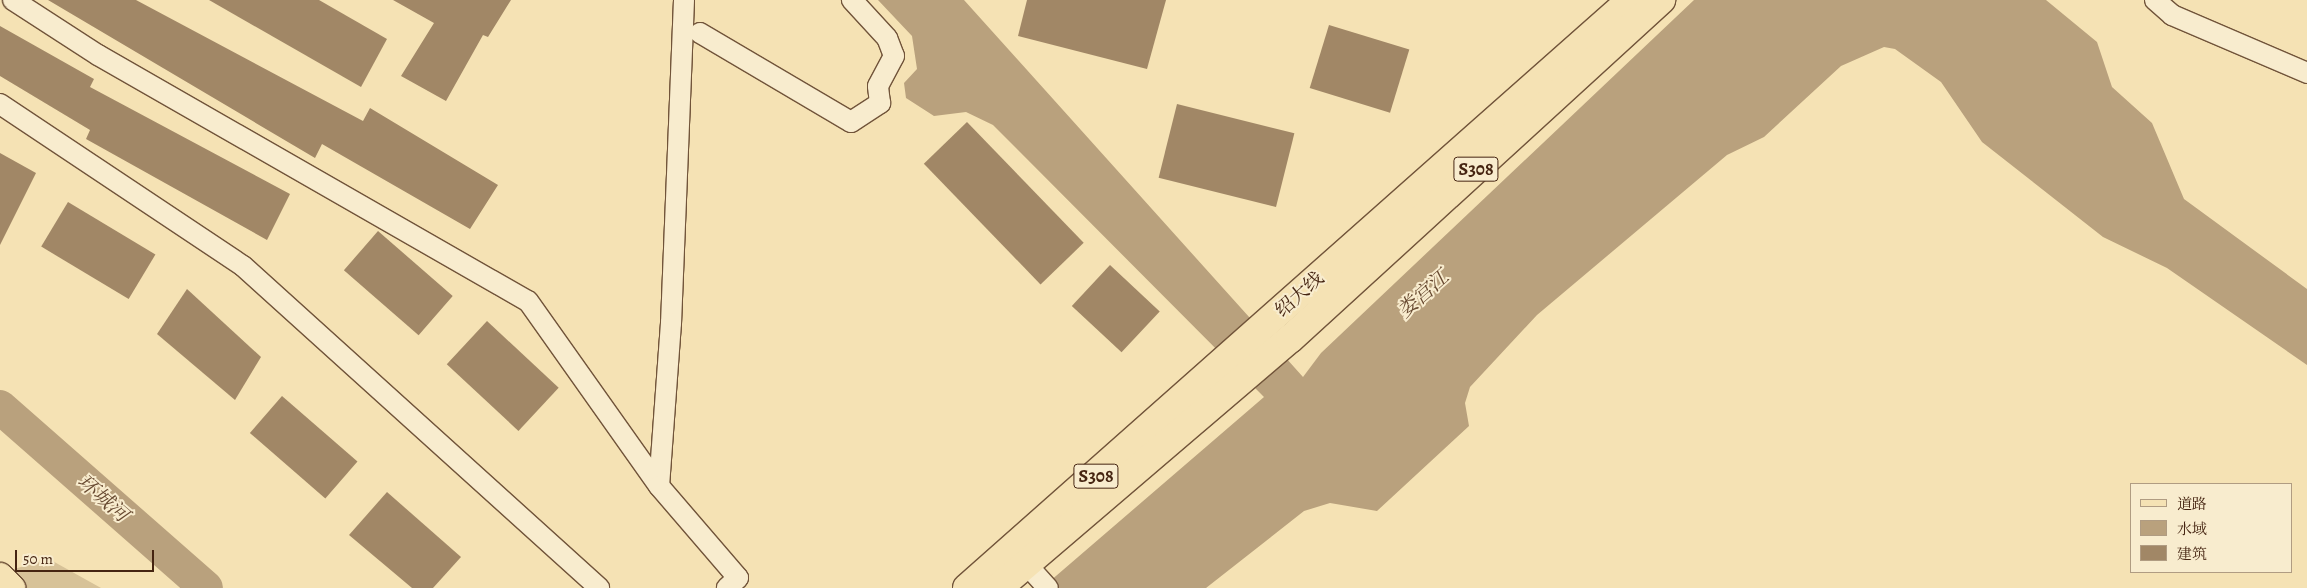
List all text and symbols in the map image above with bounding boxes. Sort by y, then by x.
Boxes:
road number: S308 [1452,153,1500,184]
water label: 娄宫江 [1392,265,1454,323]
street label: 绍大线 [1271,267,1329,323]
road number: S308 [1072,461,1120,492]
water label: 环城河 [72,469,134,527]
legend [2130,483,2292,573]
text: 道路 [2177,494,2207,514]
text: 水域 [2177,519,2207,539]
scale bar [18,540,156,572]
text: 建筑 [2177,544,2207,564]
text: 50 m [23,549,53,569]

